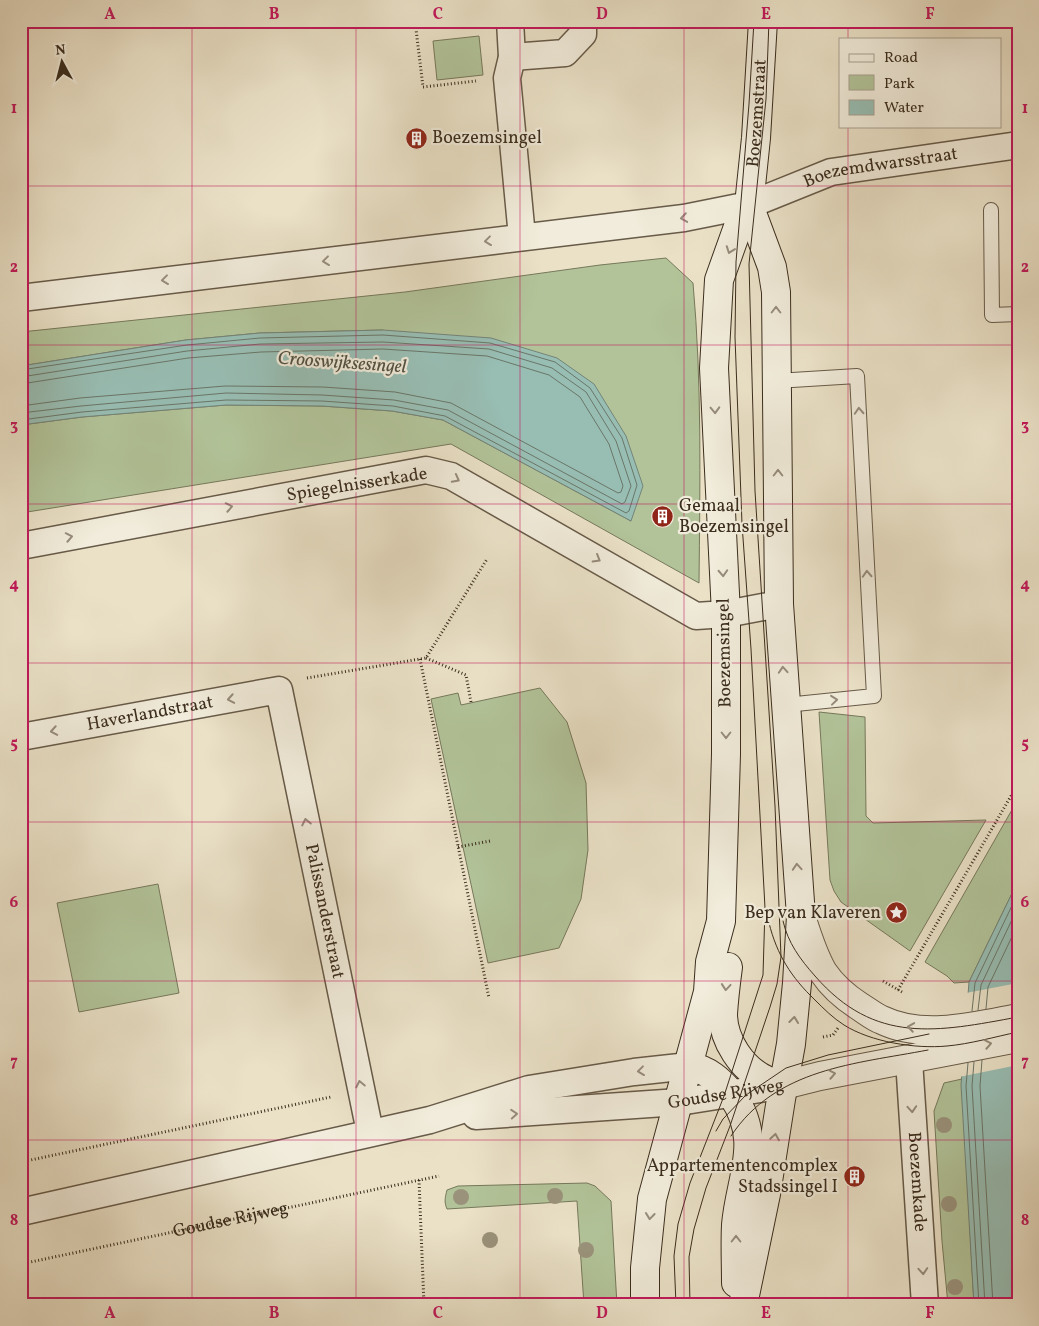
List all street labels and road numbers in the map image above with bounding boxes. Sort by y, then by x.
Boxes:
street label: Boezemstraat [741,58,773,168]
street label: Boezemdwarsstraat [800,141,959,194]
street label: Spiegelnisserkade [285,462,429,508]
street label: Boezemsingel [712,598,738,708]
street label: Haverlandstraat [85,690,215,737]
street label: Palissanderstraat [298,841,351,981]
street label: Goudse Rijweg [667,1073,786,1115]
street label: Boezemkade [901,1131,933,1233]
street label: Goudse Rijweg [171,1196,290,1244]

